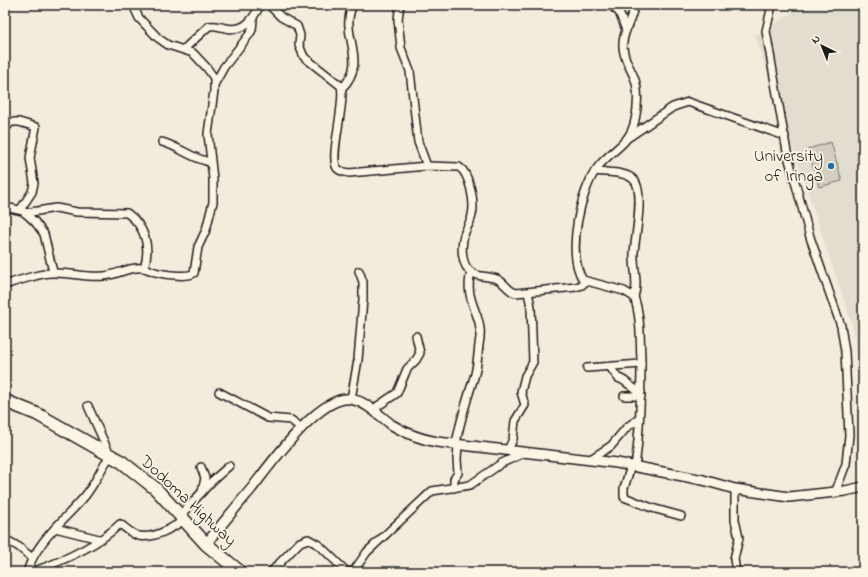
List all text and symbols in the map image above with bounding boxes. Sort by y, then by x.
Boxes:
north arrow [802,26,842,66]
text: N [808,31,824,48]
place label: University of Iringa [754,144,823,191]
marker: University of Iringa [826,161,836,171]
street label: Dodoma Highway [132,449,242,554]

